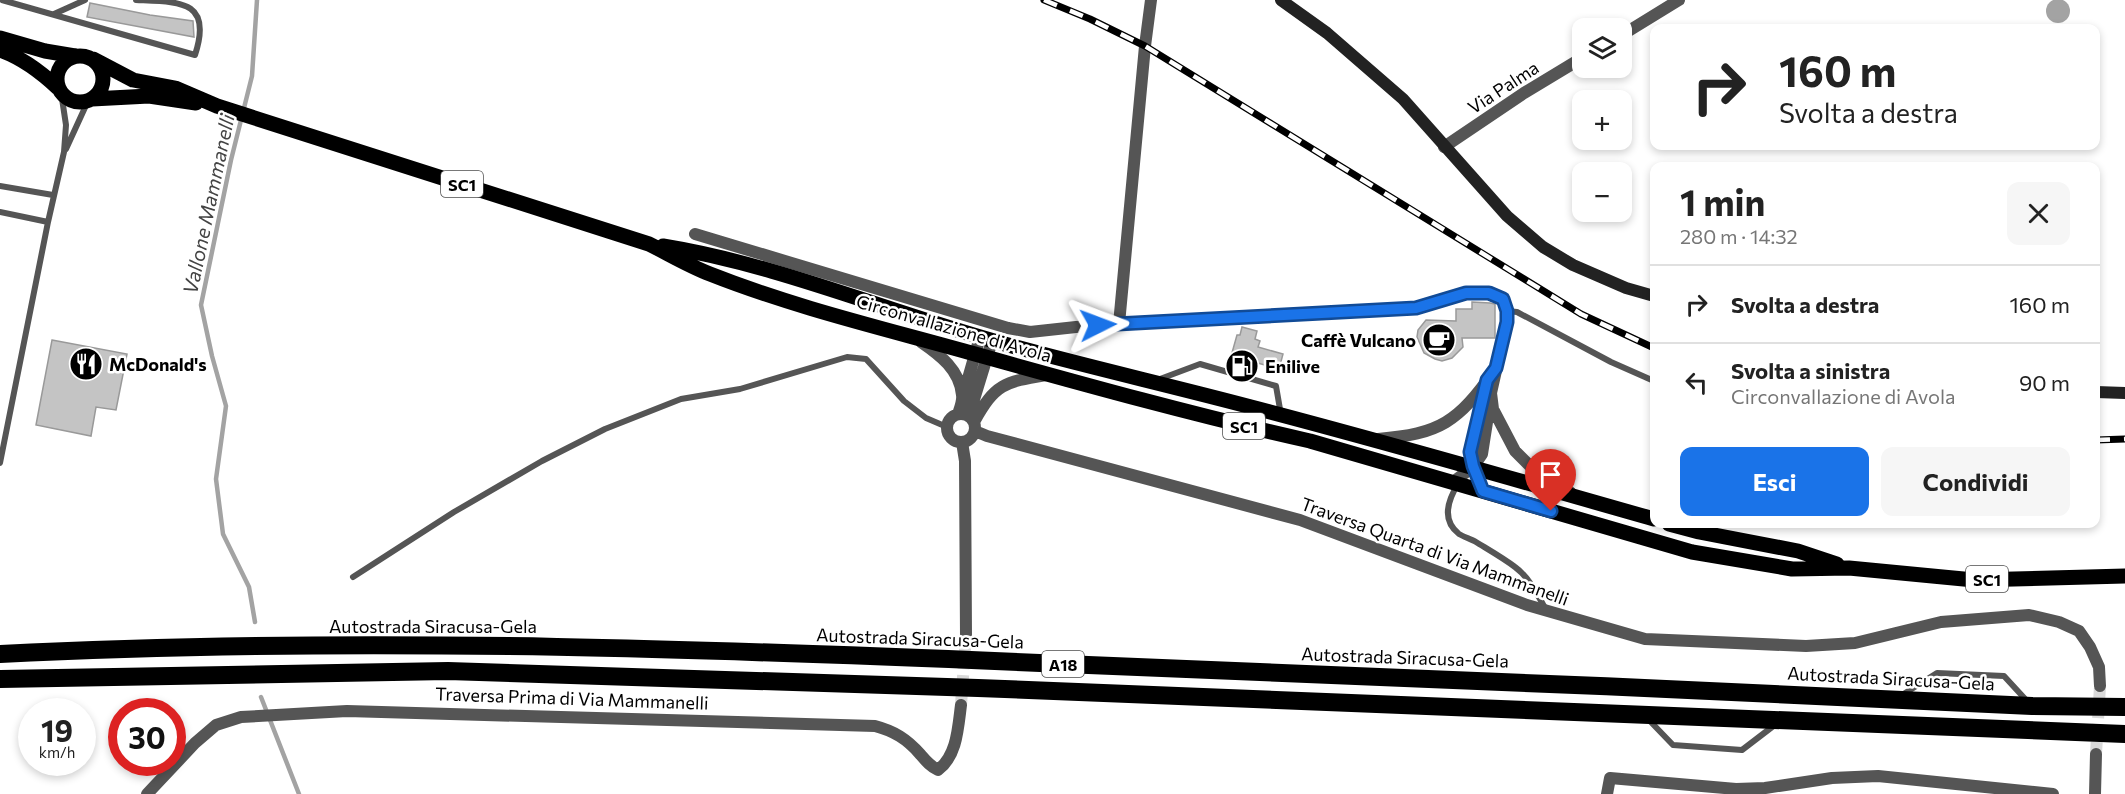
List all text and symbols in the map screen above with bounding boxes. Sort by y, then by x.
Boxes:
map controls [1572,18,1632,222]
button: layers [1572,18,1632,78]
text: 160 m [1779,44,1897,96]
icon: right [1680,48,1758,126]
street label: Via Palma [1463,56,1543,118]
button: + [1572,90,1632,150]
text: Svolta a destra [1779,96,1958,129]
water label: Vallone Mammanelli [177,111,239,296]
button: − [1572,162,1632,222]
road number: SC1 [441,171,483,197]
text: 1 min [1680,179,1765,223]
button: close [2007,182,2070,245]
text: 280 m · 14:32 [1680,224,1798,248]
icon: right [1680,288,1713,321]
street label: Circonvallazione di Avola [854,290,1054,366]
text: Svolta a destra [1731,291,1879,318]
text: 160 m [2009,291,2070,318]
position arrow [1066,293,1130,357]
cafe icon: Caffè Vulcano [1421,322,1457,358]
place label: Caffè Vulcano [1301,329,1416,351]
restaurant icon: McDonald's [68,346,104,382]
fuel station icon: Enilive [1224,348,1260,384]
place label: McDonald's [109,353,207,375]
place label: Enilive [1265,355,1320,377]
text: Svolta a sinistra [1731,357,1890,384]
icon: left [1680,366,1713,399]
text: 90 m [2019,369,2070,396]
text: Circonvallazione di Avola [1731,384,1956,408]
road number: SC1 [1223,413,1265,439]
button: Esci [1680,447,1869,516]
button: Condividi [1881,447,2070,516]
pin [1525,449,1576,511]
icon: arrive [1534,458,1567,491]
street label: Traversa Quarta di Via Mammanelli [1298,492,1572,610]
road number: SC1 [1966,566,2008,592]
street label: Autostrada Siracusa-Gela [329,615,537,637]
street label: Autostrada Siracusa-Gela [816,623,1024,653]
street label: Autostrada Siracusa-Gela [1301,642,1509,672]
road number: A18 [1042,651,1084,677]
street label: Autostrada Siracusa-Gela [1787,662,1995,694]
street label: Traversa Prima di Via Mammanelli [435,682,709,714]
speed limit sign: 30 [108,698,186,776]
text: 19 [41,711,73,748]
text: km/h [39,743,75,761]

